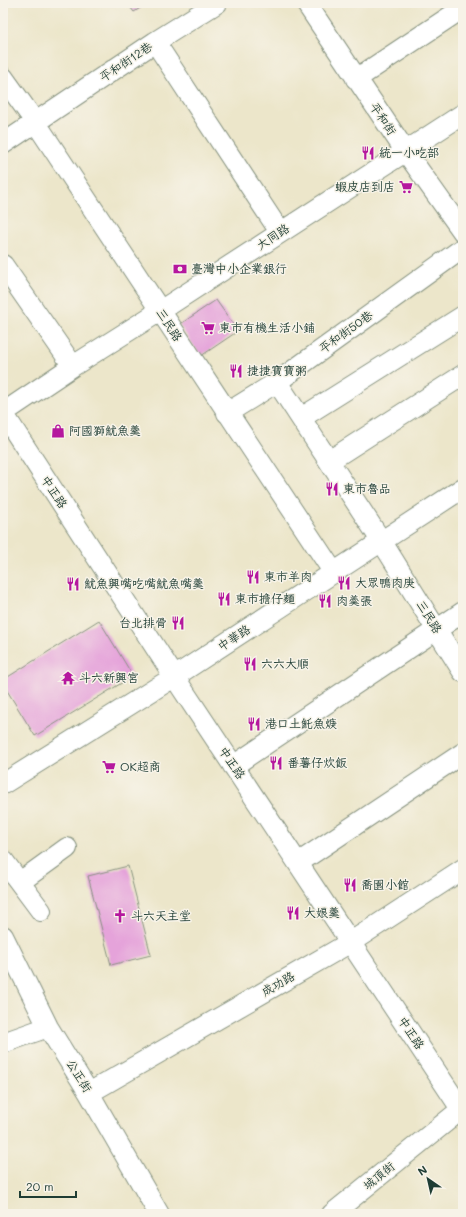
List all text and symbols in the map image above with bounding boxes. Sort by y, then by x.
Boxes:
street label: 平和街12巷 [96,38,155,85]
street label: 平和街 [367,99,401,138]
place label: 統一小吃部 [379,144,439,160]
restaurant icon: 統一小吃部 [360,145,376,161]
place label: 蝦皮店到店 [335,178,395,194]
supermarket icon: 蝦皮店到店 [398,179,414,195]
street label: 大同路 [253,220,292,253]
place label: 臺灣中小企業銀行 [191,260,287,276]
bank icon: 臺灣中小企業銀行 [172,261,188,277]
street label: 三民路 [153,305,186,344]
street label: 平和街50巷 [315,306,375,356]
place label: 東市有機生活小鋪 [219,319,315,335]
supermarket icon: 東市有機生活小鋪 [200,320,216,336]
place label: 捷捷寶寶粥 [247,362,307,378]
restaurant icon: 捷捷寶寶粥 [228,363,244,379]
place label: 阿國獅魷魚羹 [69,422,141,438]
shop icon: 阿國獅魷魚羹 [50,423,66,439]
street label: 中正路 [38,472,71,511]
place label: 東市魯品 [343,480,391,496]
restaurant icon: 東市魯品 [324,481,340,497]
place label: 東市羊肉 [264,568,312,584]
restaurant icon: 東市羊肉 [245,569,261,585]
place label: 大眾鴨肉庚 [355,574,415,590]
place label: 魷魚興嘴吃嘴魷魚嘴羹 [84,575,204,591]
restaurant icon: 大眾鴨肉庚 [336,575,352,591]
restaurant icon: 魷魚興嘴吃嘴魷魚嘴羹 [65,576,81,592]
place label: 東市擔仔麵 [235,590,295,606]
restaurant icon: 東市擔仔麵 [216,591,232,607]
place label: 肉羮張 [336,592,372,608]
restaurant icon: 肉羮張 [317,593,333,609]
street label: 三民路 [414,597,446,636]
place label: 台北排骨 [119,614,167,630]
restaurant icon: 台北排骨 [170,615,186,631]
street label: 中華路 [214,621,253,654]
place label: 六六大順 [261,655,309,671]
restaurant icon: 六六大順 [242,656,258,672]
place label: 斗六新興宮 [79,669,139,685]
temple icon: 斗六新興宮 [60,670,76,686]
place label: 港口土魠魚焿 [265,715,337,731]
restaurant icon: 港口土魠魚焿 [246,716,262,732]
street label: 中正路 [216,743,250,782]
place label: 番薯仔炊飯 [287,754,347,770]
restaurant icon: 番薯仔炊飯 [268,755,284,771]
place label: OK超商 [120,758,161,774]
supermarket icon: OK超商 [101,759,117,775]
place label: 喬園小館 [361,876,409,892]
restaurant icon: 喬園小館 [342,877,358,893]
place label: 大娘羹 [304,904,340,920]
restaurant icon: 大娘羹 [285,905,301,921]
place label: 斗六天主堂 [131,907,191,923]
church icon: 斗六天主堂 [112,908,128,924]
street label: 成功路 [258,967,297,999]
street label: 中正路 [395,1013,428,1052]
street label: 公正街 [64,1056,96,1095]
street label: 城頂街 [359,1158,397,1193]
north arrow [408,1159,448,1199]
text: N [414,1162,430,1179]
scale bar [20,1173,76,1199]
text: 20 m [26,1178,54,1194]

